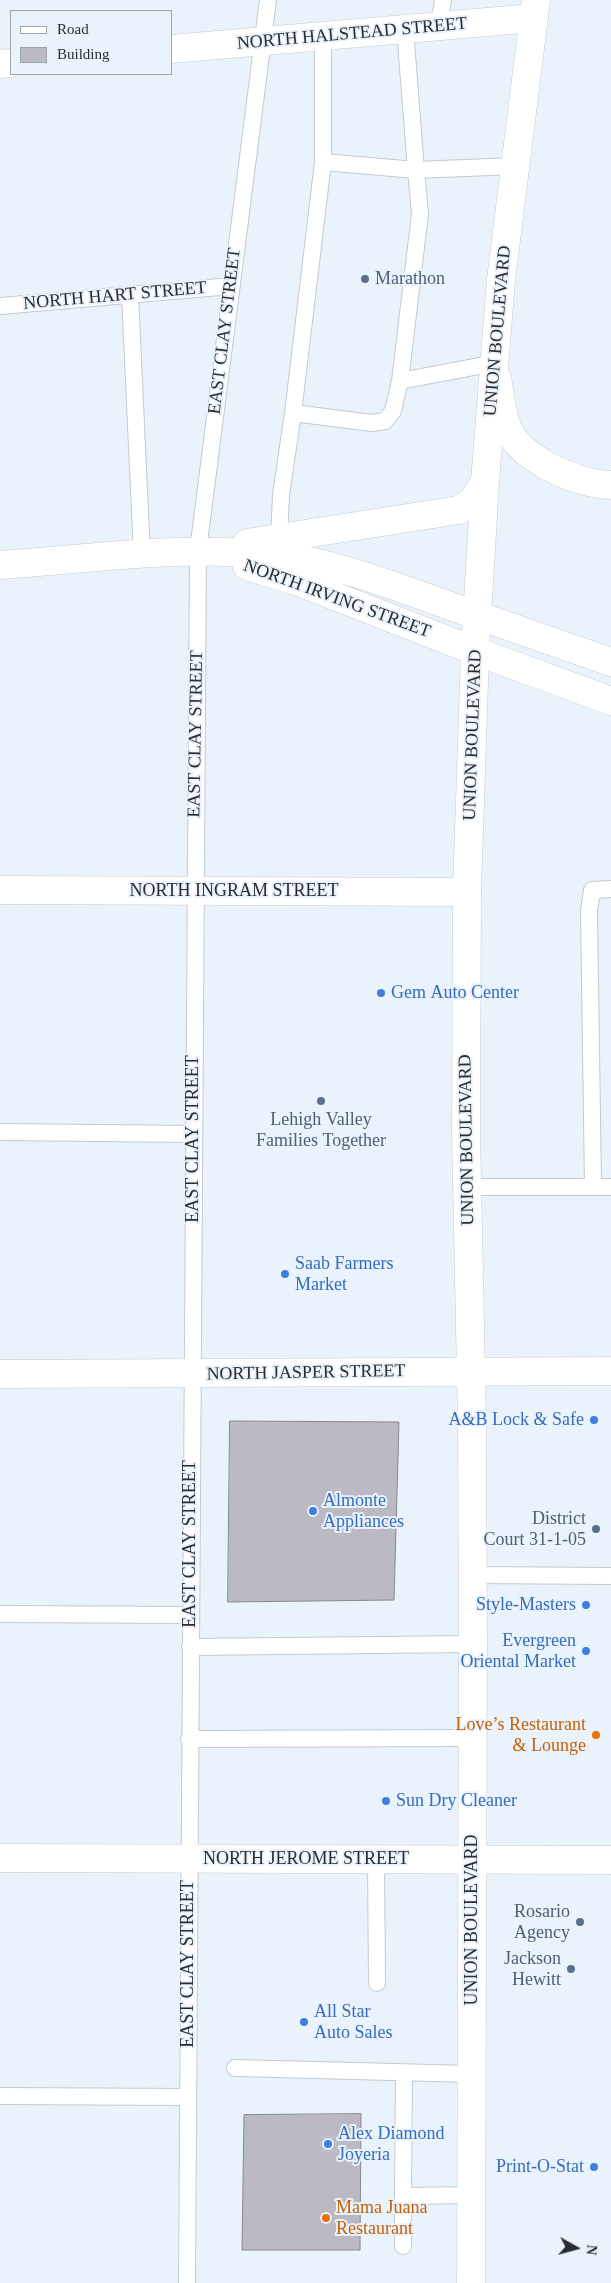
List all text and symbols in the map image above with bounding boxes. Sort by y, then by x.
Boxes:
legend [10,10,172,75]
street label: NORTH HALSTEAD STREET [236,13,468,55]
text: Road [57,21,89,37]
text: Building [57,46,110,62]
street label: UNION BOULEVARD [480,245,516,417]
street label: EAST CLAY STREET [204,247,246,415]
place label: Marathon [375,268,445,290]
marker: Marathon [359,273,371,285]
street label: NORTH HART STREET [22,277,208,315]
street label: NORTH IRVING STREET [241,555,433,643]
street label: UNION BOULEVARD [459,649,487,821]
street label: EAST CLAY STREET [184,650,208,818]
street label: NORTH INGRAM STREET [130,880,338,902]
place label: Gem Auto Center [391,982,519,1004]
marker: Gem Auto Center [375,987,387,999]
street label: UNION BOULEVARD [455,1054,479,1226]
street label: EAST CLAY STREET [182,1055,204,1223]
marker: Lehigh Valley Families Together [315,1095,327,1107]
place label: Lehigh Valley Families Together [256,1109,386,1152]
place label: Saab Farmers Market [295,1253,393,1296]
marker: Saab Farmers Market [279,1268,291,1280]
street label: NORTH JASPER STREET [206,1360,406,1386]
place label: A&B Lock & Safe [449,1409,584,1431]
marker: A&B Lock & Safe [588,1414,600,1426]
street label: EAST CLAY STREET [179,1460,201,1628]
place label: Almonte Appliances [323,1490,404,1532]
marker: Almonte Appliances [307,1505,319,1517]
place label: District Court 31-1-05 [484,1508,586,1550]
marker: District Court 31-1-05 [590,1523,602,1535]
place label: Style-Masters [476,1594,576,1616]
marker: Style-Masters [580,1599,592,1611]
place label: Evergreen Oriental Market [461,1630,576,1672]
marker: Evergreen Oriental Market [580,1645,592,1657]
place label: Love’s Restaurant & Lounge [456,1714,586,1756]
marker: Love’s Restaurant & Lounge [590,1729,602,1741]
place label: Sun Dry Cleaner [396,1790,517,1812]
marker: Sun Dry Cleaner [380,1795,392,1807]
street label: UNION BOULEVARD [461,1834,483,2006]
street label: NORTH JEROME STREET [203,1848,409,1870]
street label: EAST CLAY STREET [177,1880,199,2048]
place label: Rosario Agency [514,1901,570,1944]
marker: Rosario Agency [574,1916,586,1928]
place label: Jackson Hewitt [504,1948,561,1990]
marker: Jackson Hewitt [565,1963,577,1975]
place label: All Star Auto Sales [314,2001,392,2044]
marker: All Star Auto Sales [298,2016,310,2028]
place label: Alex Diamond Joyeria [338,2123,444,2166]
marker: Alex Diamond Joyeria [322,2138,334,2150]
place label: Print-O-Stat [496,2156,584,2178]
marker: Print-O-Stat [588,2161,600,2173]
place label: Mama Juana Restaurant [336,2197,427,2240]
marker: Mama Juana Restaurant [320,2212,332,2224]
north arrow [551,2223,601,2273]
text: N [583,2244,599,2256]

